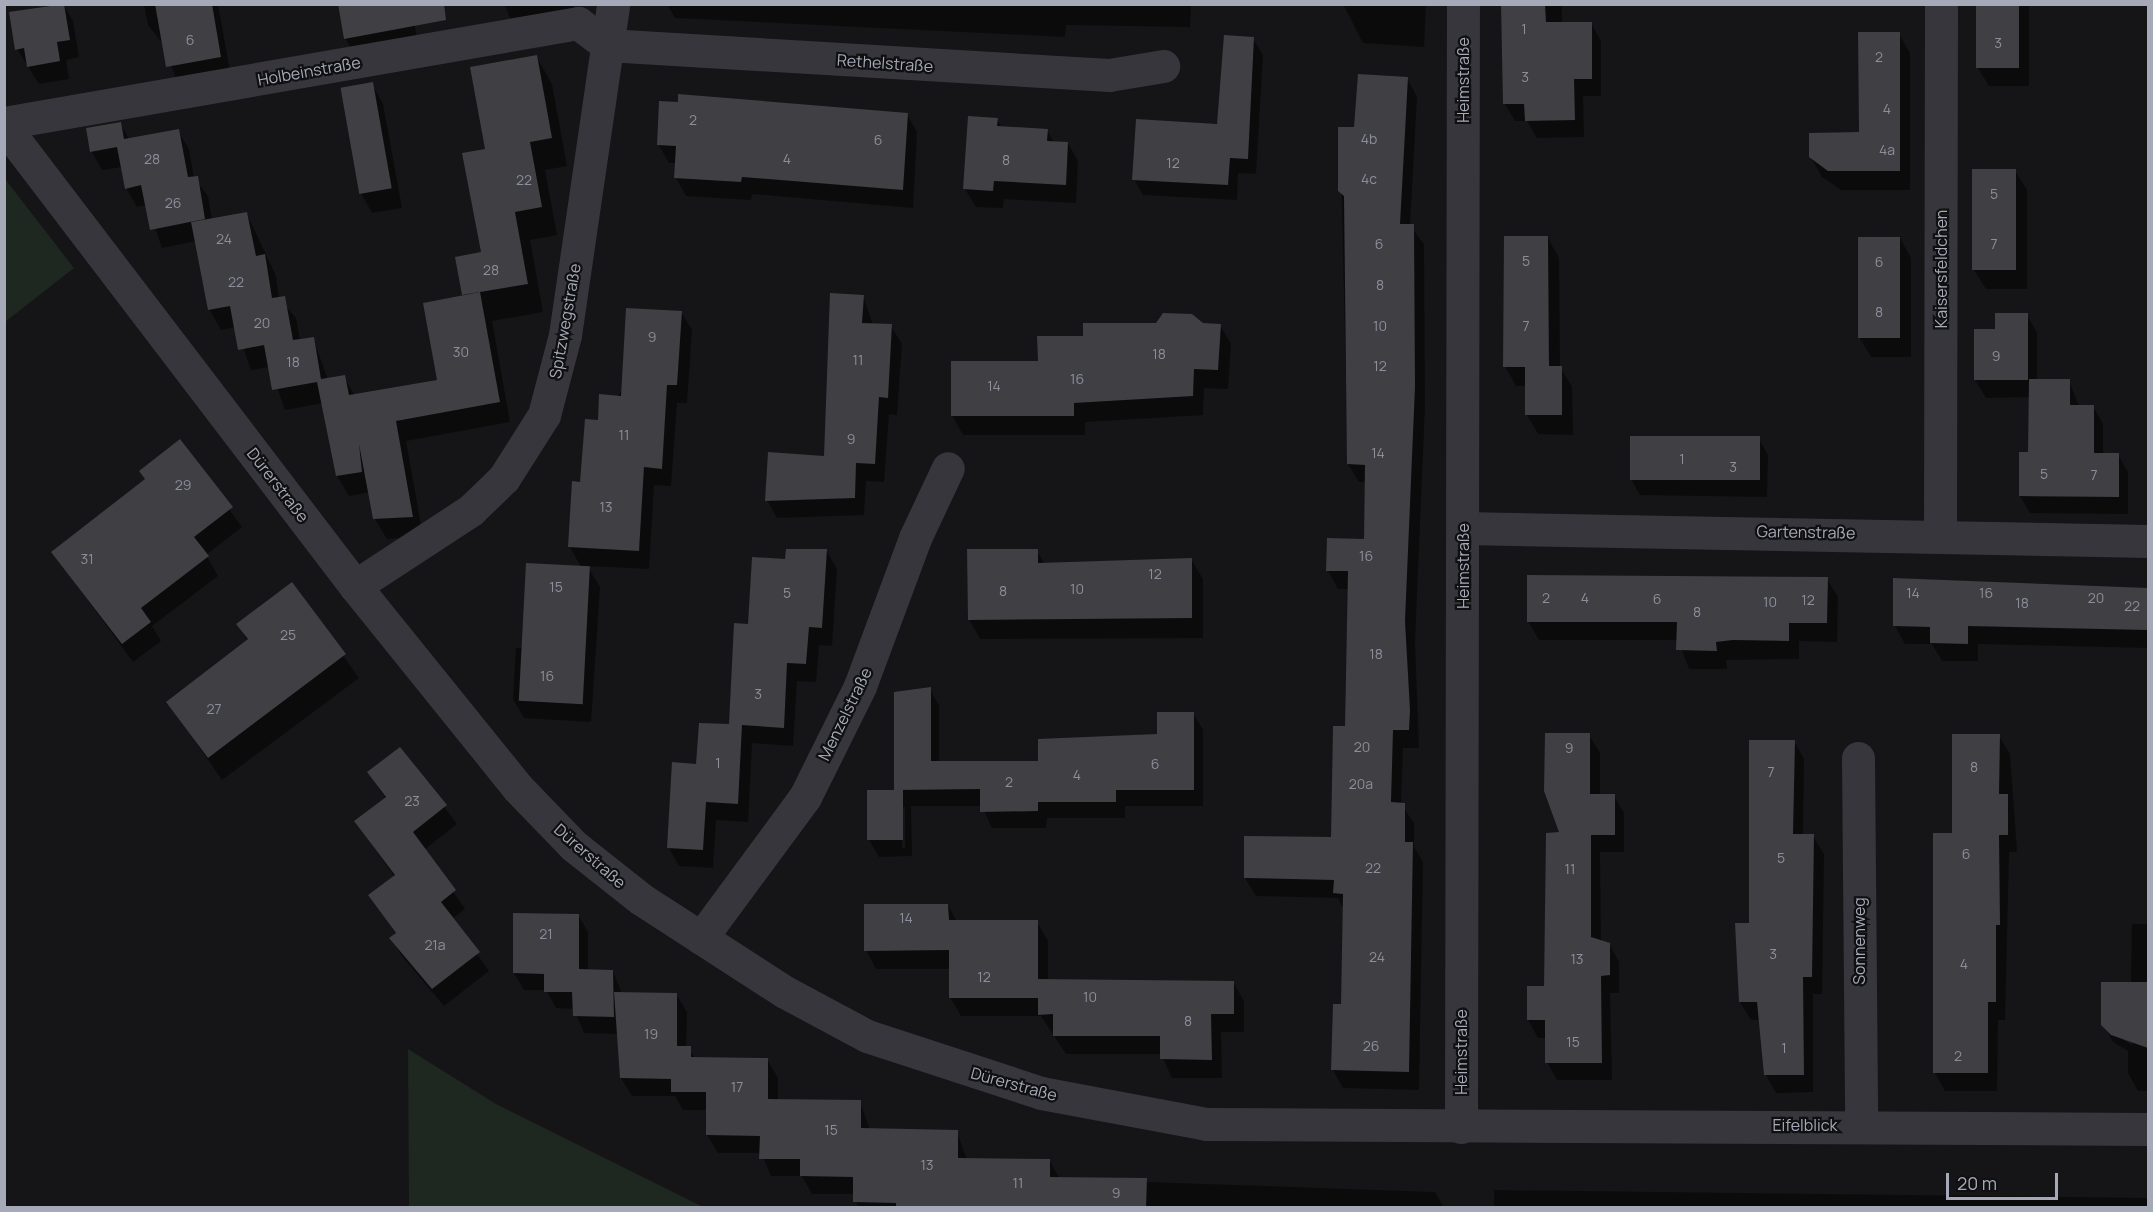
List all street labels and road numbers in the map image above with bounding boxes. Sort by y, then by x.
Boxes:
street label: Heimstraße [1453,37,1473,123]
street label: Rethelstraße [836,50,934,76]
street label: Holbeinstraße [256,52,362,90]
street label: Kaisersfeldchen [1931,210,1951,328]
street label: Spitzwegstraße [545,262,585,380]
street label: Dürerstraße [243,444,313,526]
street label: Gartenstraße [1756,522,1856,542]
street label: Heimstraße [1453,523,1473,609]
street label: Menzelstraße [814,664,876,764]
street label: Dürerstraße [550,820,630,892]
street label: Sonnenweg [1849,897,1869,985]
street label: Heimstraße [1451,1009,1471,1095]
street label: Dürerstraße [969,1063,1059,1105]
street label: Eifelblick [1772,1115,1838,1135]

